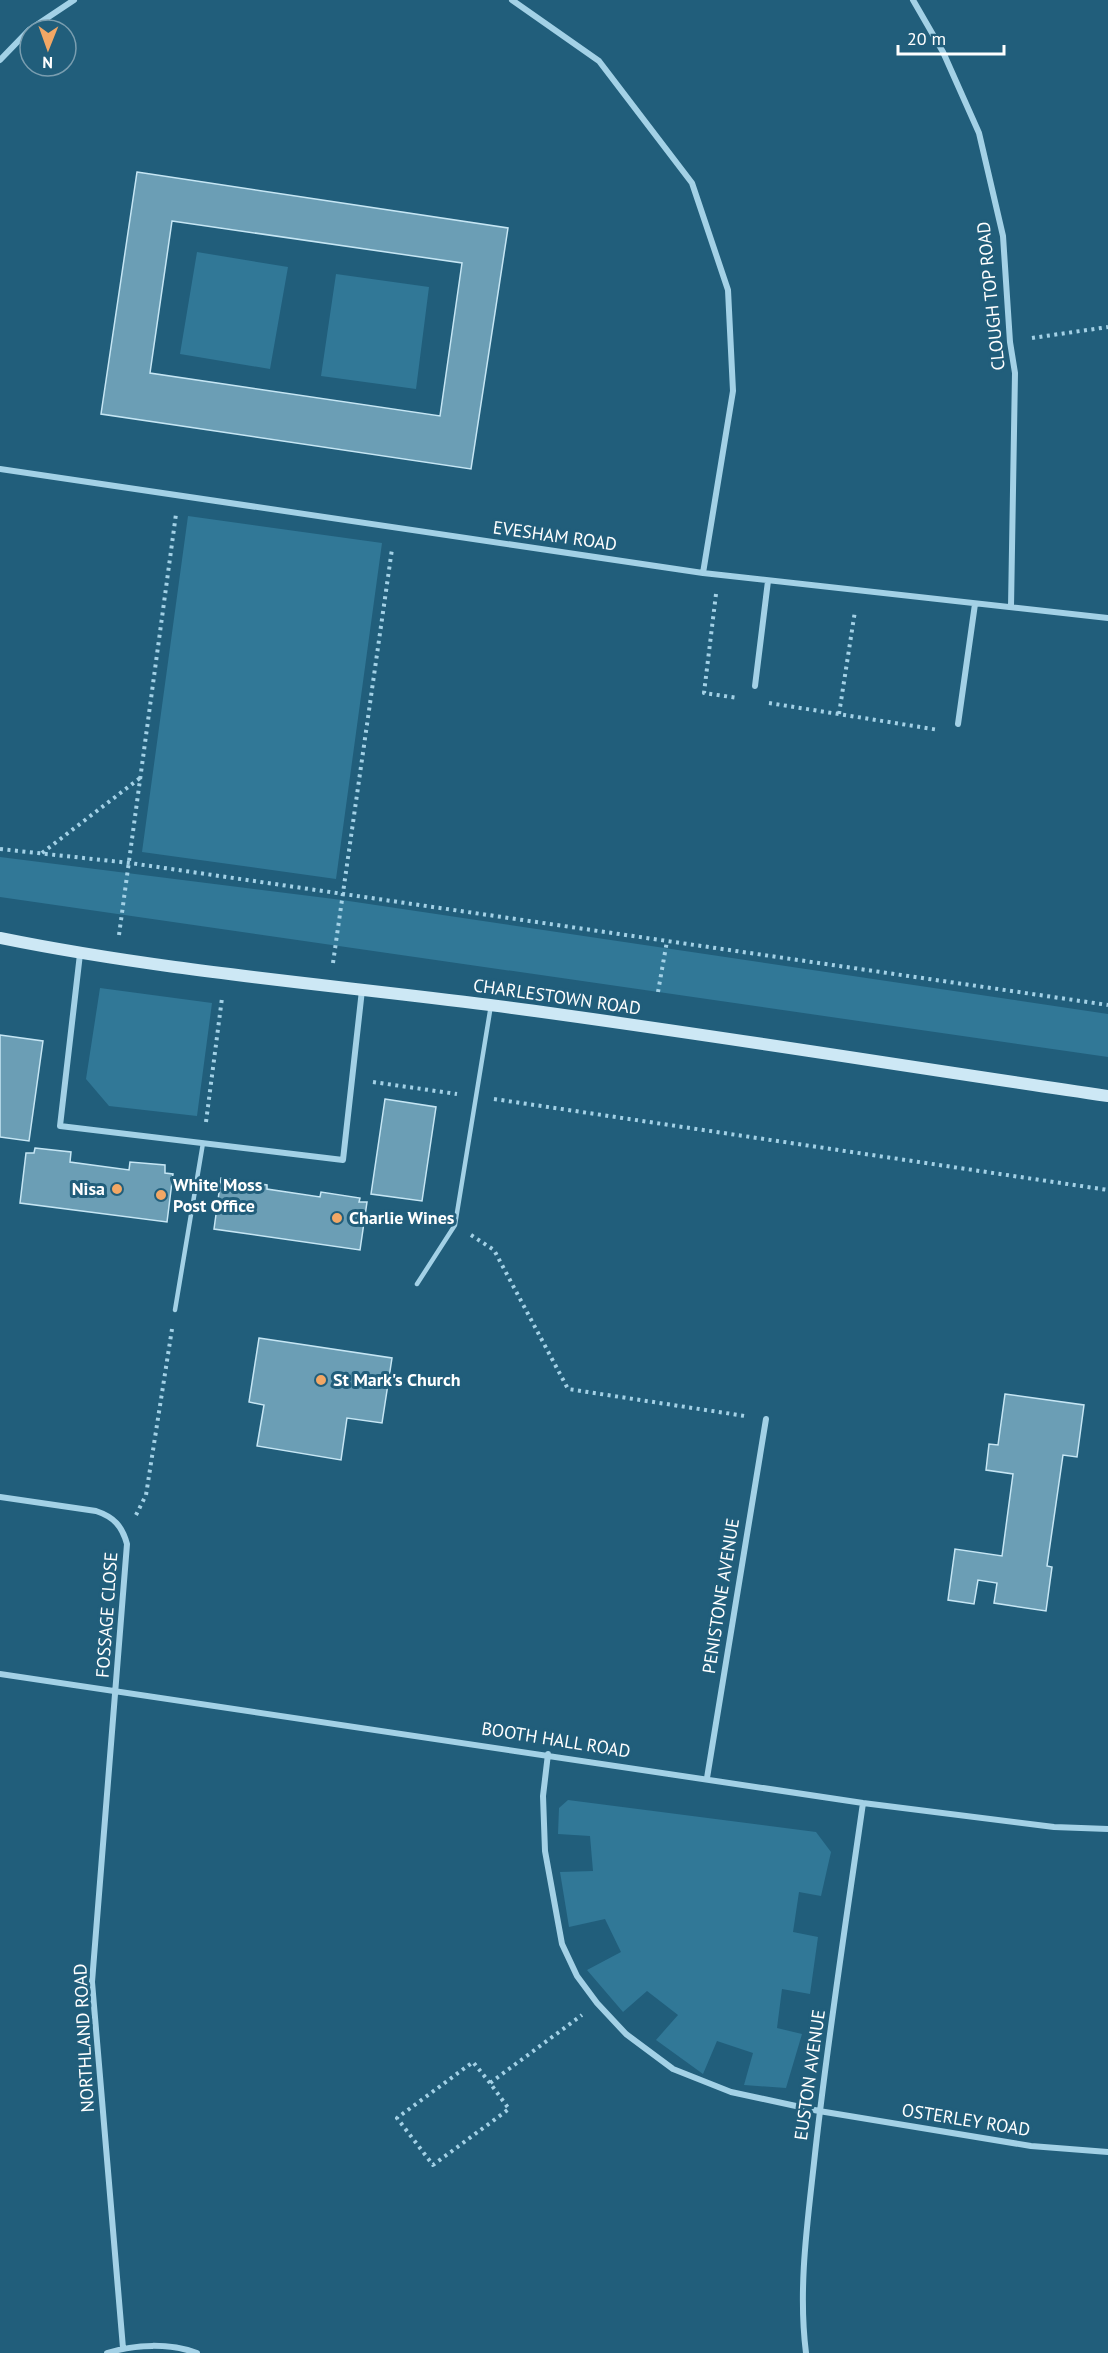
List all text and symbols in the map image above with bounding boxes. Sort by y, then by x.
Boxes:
north arrow [18,18,78,78]
scale bar [898,18,1004,56]
text: 20 m [907,27,946,50]
text: N [42,53,53,73]
street label: CLOUGH TOP ROAD [971,221,1010,372]
street label: EVESHAM ROAD [492,515,618,556]
street label: CHARLESTOWN ROAD [472,973,642,1020]
place label: White Moss Post Office [173,1173,263,1217]
place label: Nisa [72,1177,105,1200]
marker: Nisa [110,1182,124,1196]
marker: White Moss Post Office [154,1188,168,1202]
place label: Charlie Wines [349,1206,455,1229]
marker: Charlie Wines [330,1211,344,1225]
place label: St Mark's Church [333,1368,461,1391]
marker: St Mark's Church [314,1373,328,1387]
street label: PENISTONE AVENUE [697,1517,744,1675]
street label: FOSSAGE CLOSE [91,1551,122,1679]
street label: BOOTH HALL ROAD [480,1716,632,1763]
street label: NORTHLAND ROAD [68,1963,99,2113]
street label: EUSTON AVENUE [789,2008,830,2142]
street label: OSTERLEY ROAD [900,2098,1032,2141]

